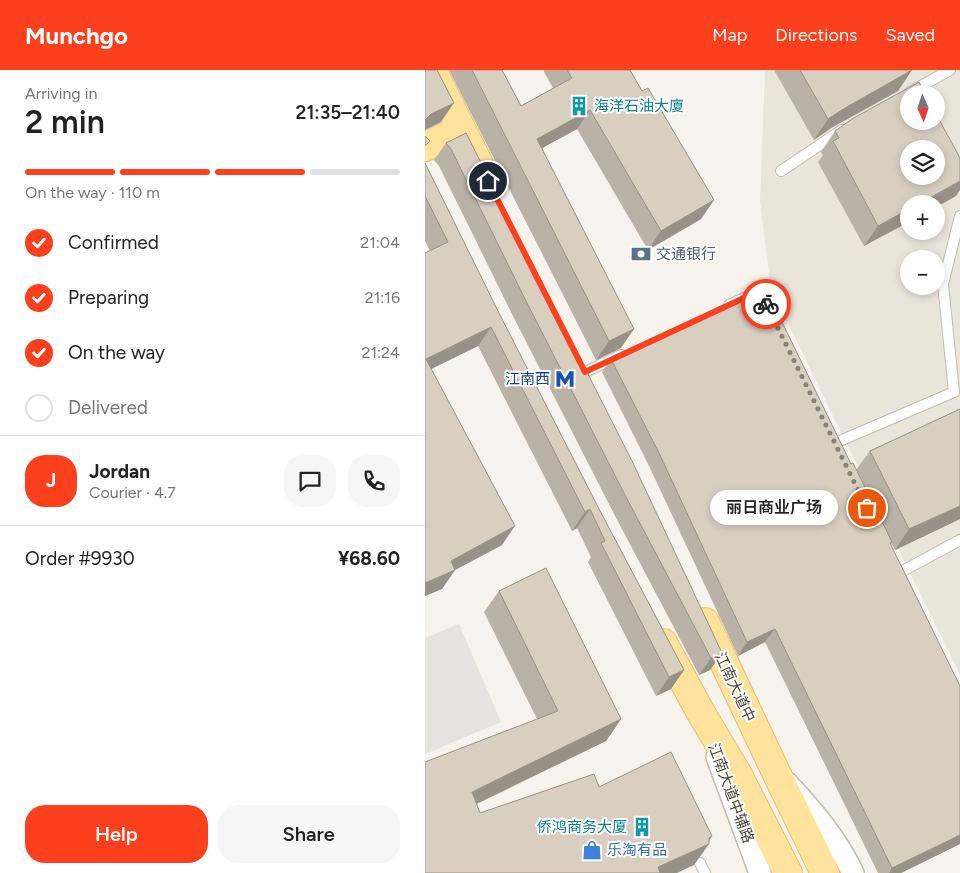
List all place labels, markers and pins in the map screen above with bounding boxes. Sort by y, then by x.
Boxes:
building icon: 海洋石油大廈 [568,95,590,117]
place label: 海洋石油大廈 [594,97,684,115]
pin [467,160,509,202]
bank icon: 交通银行 [630,243,652,265]
place label: 交通银行 [656,245,716,263]
metro station icon: 江南西 [554,368,576,390]
place label: 江南西 [505,370,550,388]
pin [846,487,888,529]
callout: 丽日商业广场 [709,490,837,526]
building icon: 侨鸿商务大厦 [631,816,653,838]
place label: 侨鸿商务大厦 [537,818,627,836]
shop icon: 乐淘有品 [581,839,603,861]
place label: 乐淘有品 [607,841,667,859]

